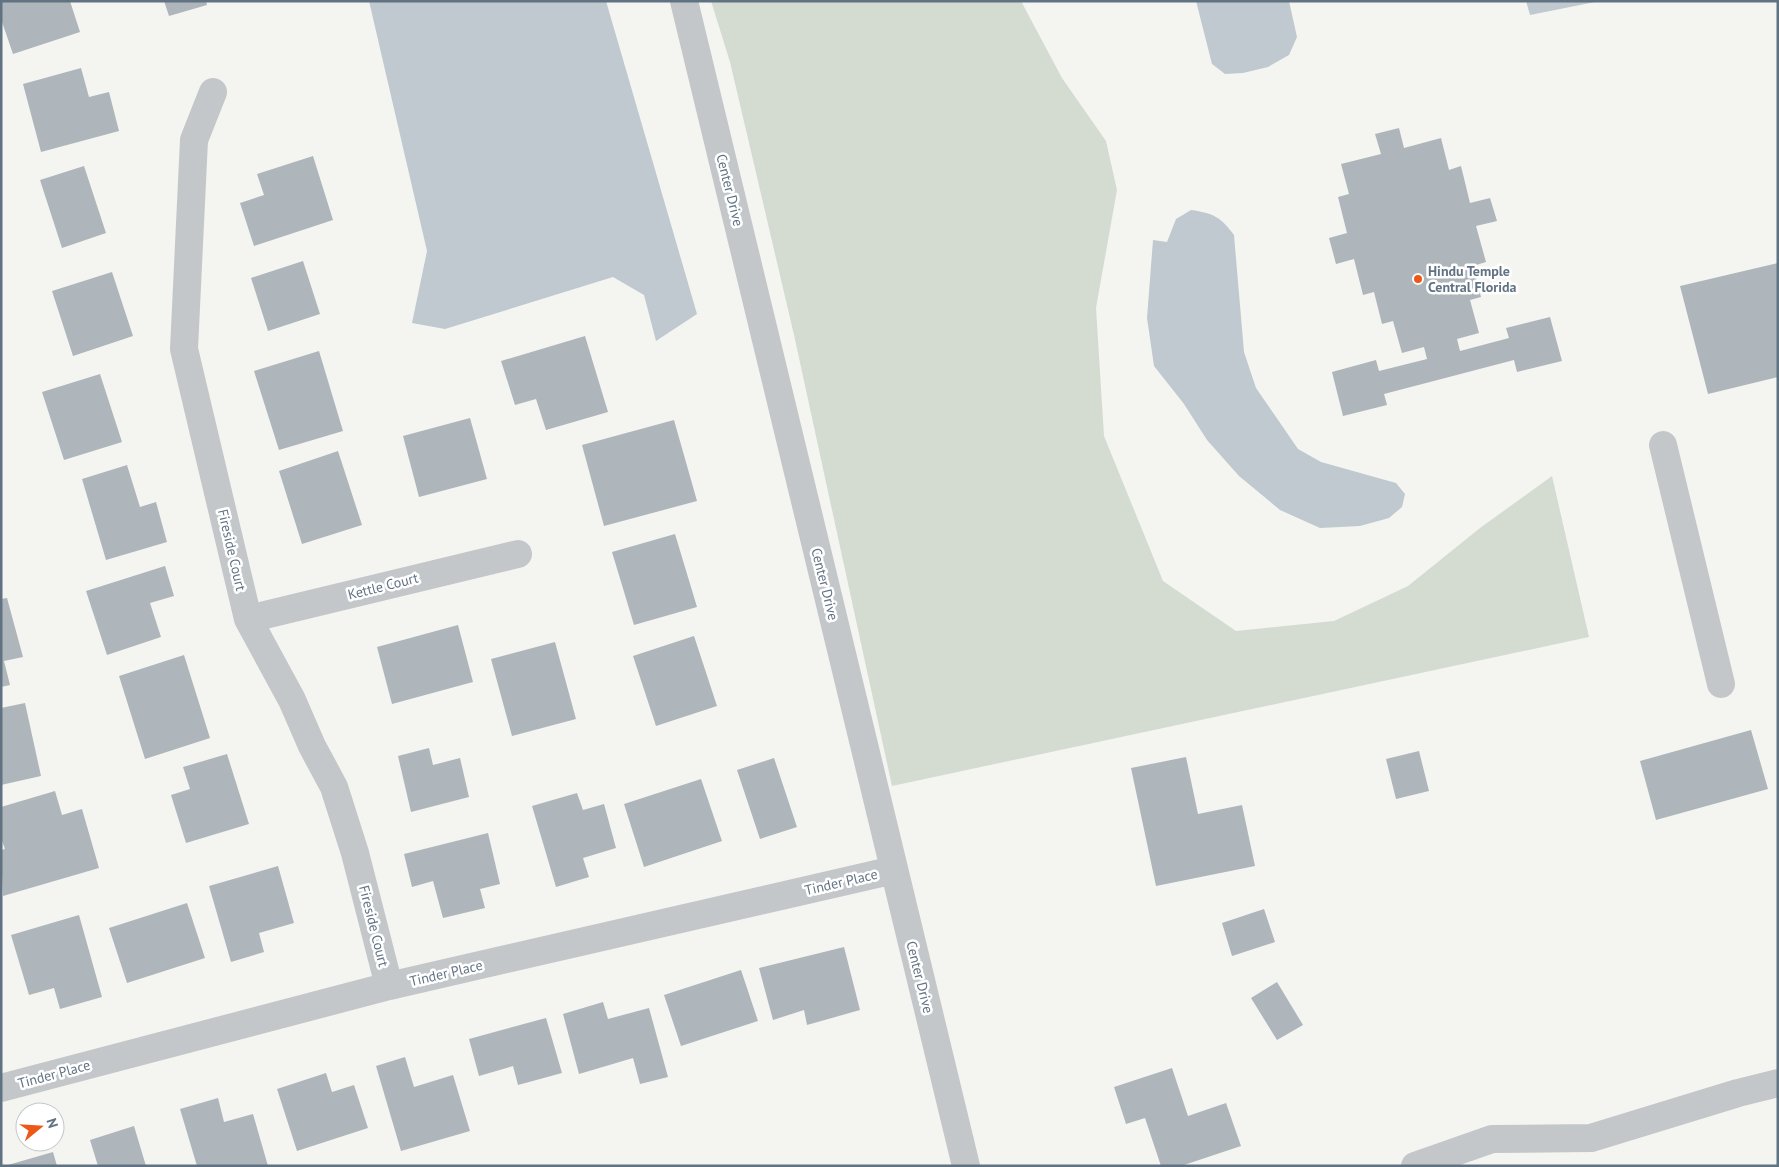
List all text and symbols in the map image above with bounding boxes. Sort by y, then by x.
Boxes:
street label: Center Drive [712,152,748,228]
place label: Hindu Temple Central Florida [1428,262,1516,296]
marker: Hindu Temple Central Florida [1412,273,1424,285]
street label: Fireside Court [214,507,250,593]
street label: Center Drive [807,546,843,622]
street label: Kettle Court [346,569,420,603]
street label: Tinder Place [803,865,879,899]
street label: Fireside Court [355,883,393,969]
street label: Center Drive [902,939,938,1015]
street label: Tinder Place [408,956,484,990]
street label: Tinder Place [16,1056,92,1092]
north arrow [15,1102,65,1152]
text: N [42,1116,62,1130]

